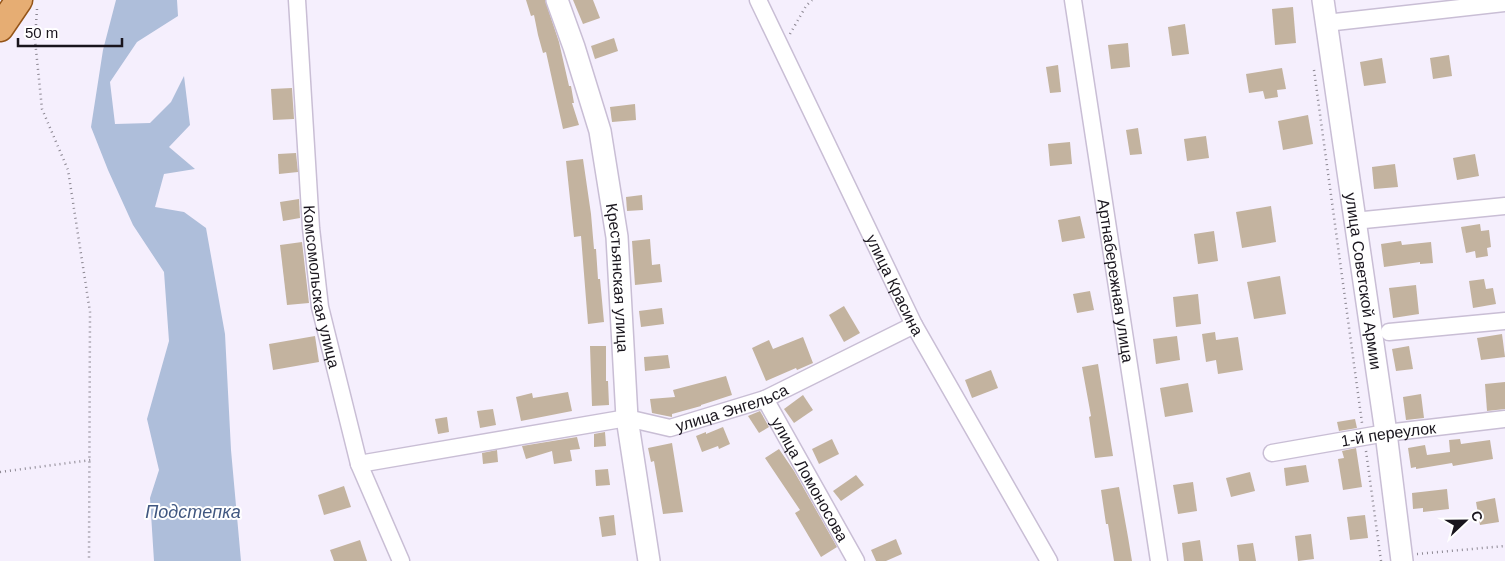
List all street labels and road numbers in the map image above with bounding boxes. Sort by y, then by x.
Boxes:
street label: улица Советской Армии [1343,191,1385,371]
street label: Артнабережная улица [1095,198,1137,364]
street label: Крестьянская улица [603,202,632,353]
street label: Комсомольская улица [301,205,343,370]
street label: улица Красина [863,231,927,339]
street label: улица Энгельса [674,381,791,434]
street label: улица Ломоносова [768,414,852,544]
street label: 1-й переулок [1340,419,1438,449]

